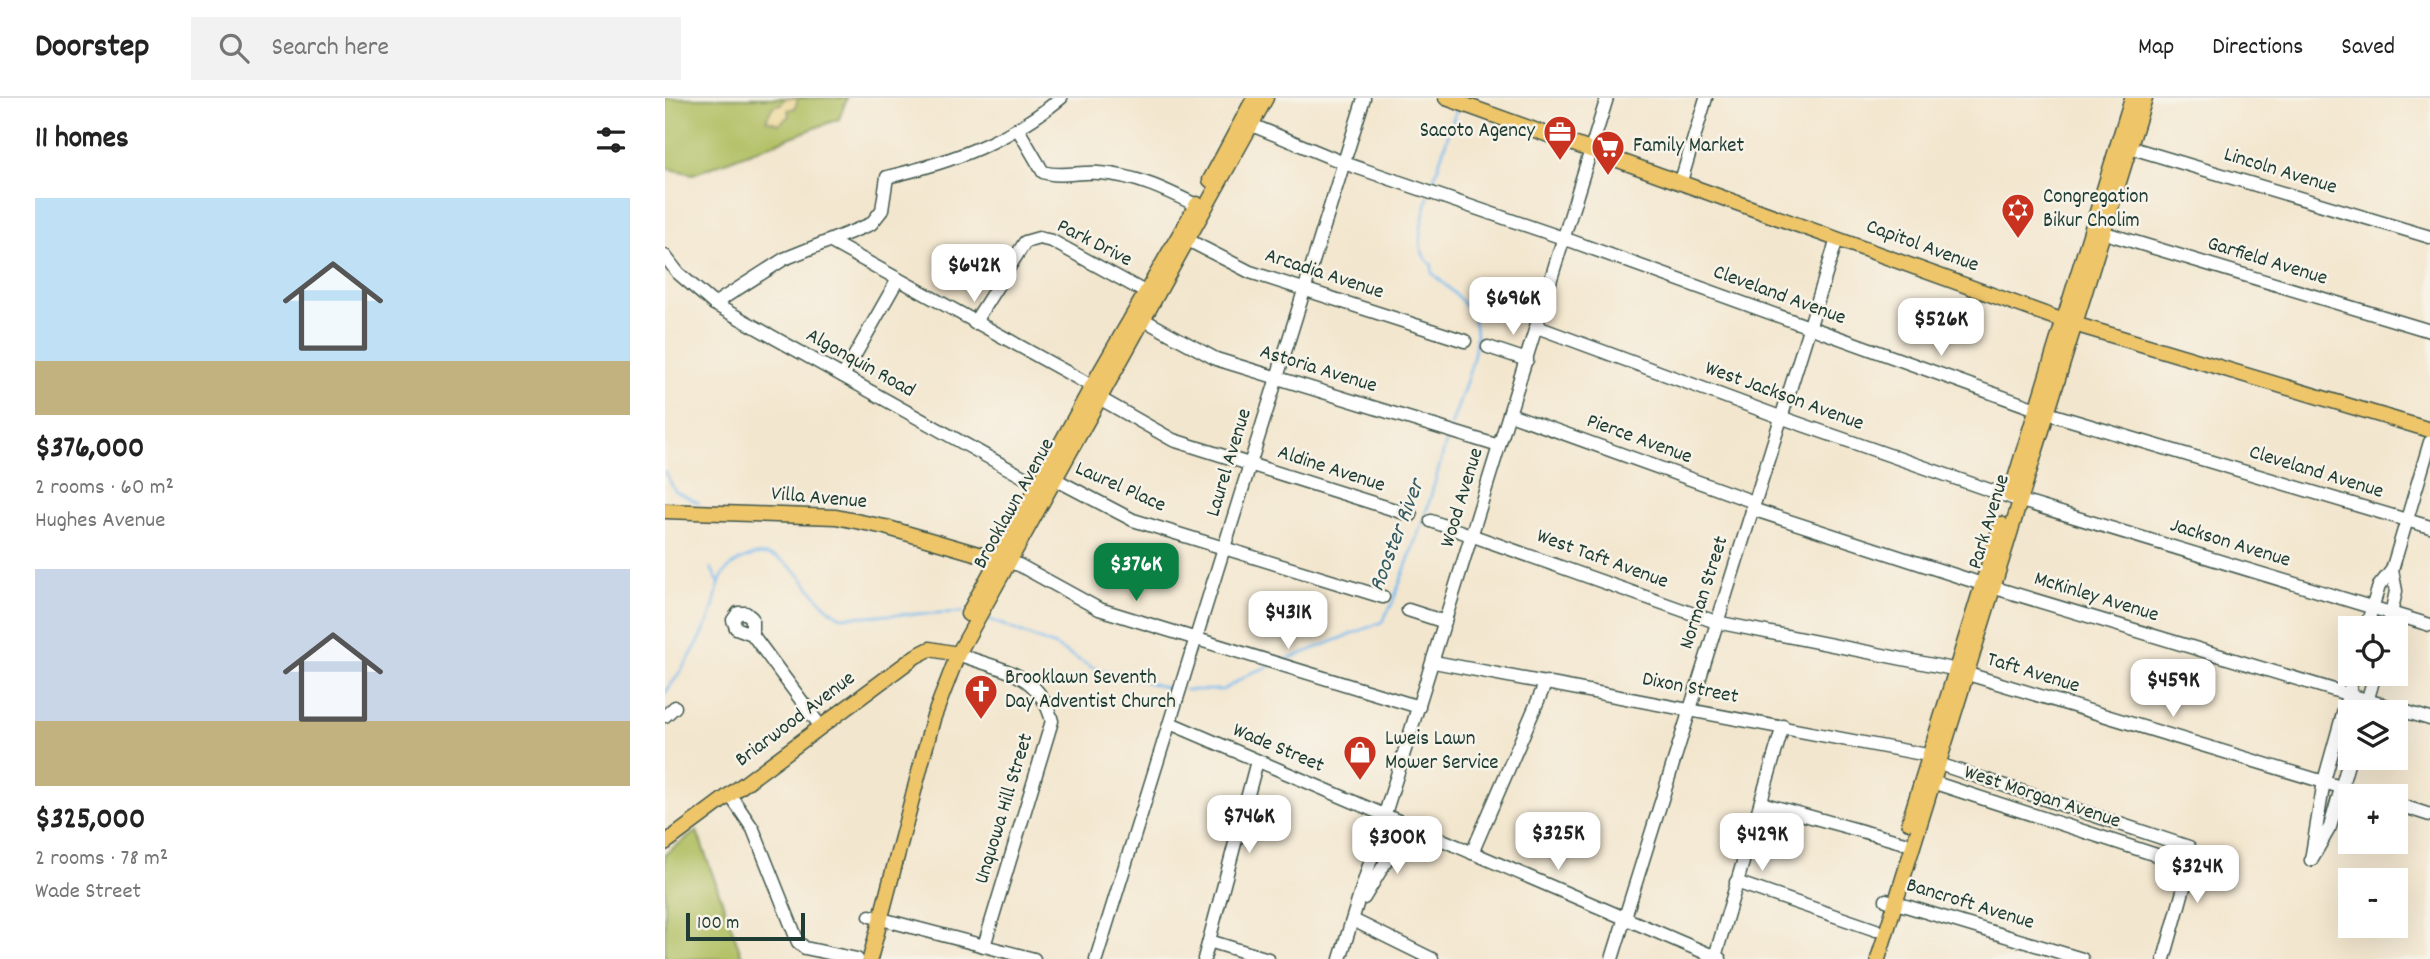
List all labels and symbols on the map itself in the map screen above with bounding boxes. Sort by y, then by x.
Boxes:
office icon: Sacoto Agency [1541,113,1579,162]
place label: Sacoto Agency [1420,117,1535,147]
supermarket icon: Family Market [1589,128,1627,177]
place label: Family Market [1633,132,1745,162]
street label: Lincoln Avenue [2220,141,2340,203]
place label: Congregation Bikur Cholim [2043,183,2148,237]
synagogue icon: Congregation Bikur Cholim [1999,191,2037,240]
street label: Park Drive [1051,212,1137,276]
street label: Capitol Avenue [1861,213,1983,281]
street label: Garfield Avenue [2203,229,2331,295]
street label: Arcadia Avenue [1261,242,1387,308]
pin: $642K [925,244,1023,304]
street label: Cleveland Avenue [1708,258,1850,334]
pin: $696K [1464,278,1562,337]
pin: $526K [1892,299,1990,358]
street label: Algonquin Road [800,322,920,406]
street label: Astoria Avenue [1256,338,1380,402]
street label: West Jackson Avenue [1700,354,1868,440]
street label: Laurel Avenue [1199,405,1261,521]
street label: Pierce Avenue [1582,407,1696,473]
street label: Brooklawn Avenue [967,433,1063,575]
street label: Cleveland Avenue [2245,438,2387,508]
street label: Aldine Avenue [1273,439,1389,501]
street label: Wood Avenue [1434,444,1492,552]
street label: Laurel Place [1070,455,1170,521]
street label: Park Avenue [1961,471,2019,573]
water label: Rooster River [1362,473,1435,597]
street label: Villa Avenue [770,480,868,518]
street label: Jackson Avenue [2166,511,2294,577]
street label: West Taft Avenue [1532,522,1672,598]
street label: Norman Street [1673,532,1737,653]
pin: $376K [1087,544,1185,603]
street label: McKinley Avenue [2030,565,2162,631]
pin: $431K [1239,592,1337,651]
street label: Taft Avenue [1983,646,2083,702]
pin: $459K [2124,660,2222,719]
place label: Brooklawn Seventh Day Adventist Church [1005,664,1176,718]
street label: Briarwood Avenue [730,665,862,775]
street label: Dixon Street [1639,665,1741,713]
church icon: Brooklawn Seventh Day Adventist Church [962,672,1000,721]
street label: Wade Street [1228,716,1329,782]
place label: Lweis Lawn Mower Service [1385,725,1499,779]
street label: Unquowa Hill Street [968,730,1042,888]
shop icon: Lweis Lawn Mower Service [1341,733,1379,782]
street label: West Morgan Avenue [1960,759,2124,837]
pin: $746K [1200,796,1298,855]
pin: $325K [1509,812,1607,872]
pin: $429K [1713,814,1811,873]
pin: $300K [1348,816,1446,876]
pin: $324K [2148,846,2246,905]
street label: Bancroft Avenue [1902,871,2038,939]
scale bar [686,910,805,942]

